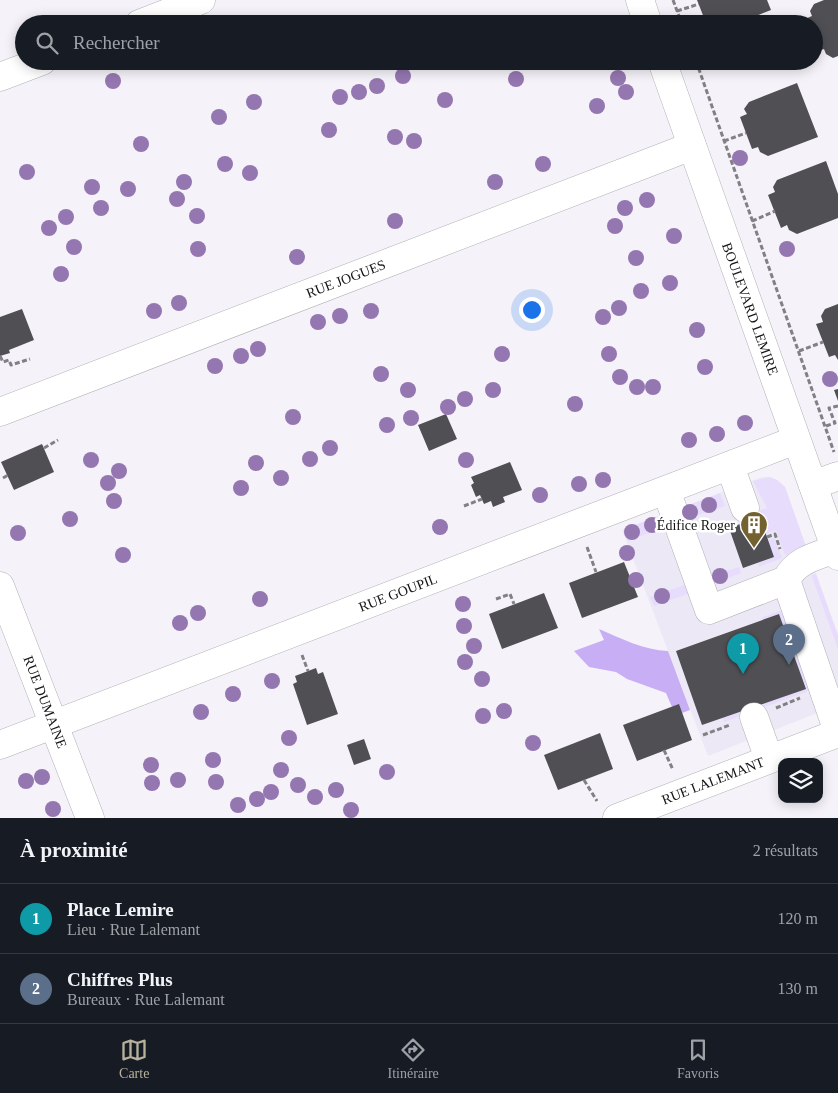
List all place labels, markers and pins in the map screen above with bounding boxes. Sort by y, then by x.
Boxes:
building icon: Édifice Roger [739,510,769,549]
place label: Édifice Roger [657,517,735,533]
pin: 2 [773,624,805,665]
pin: 1 [727,633,759,674]

